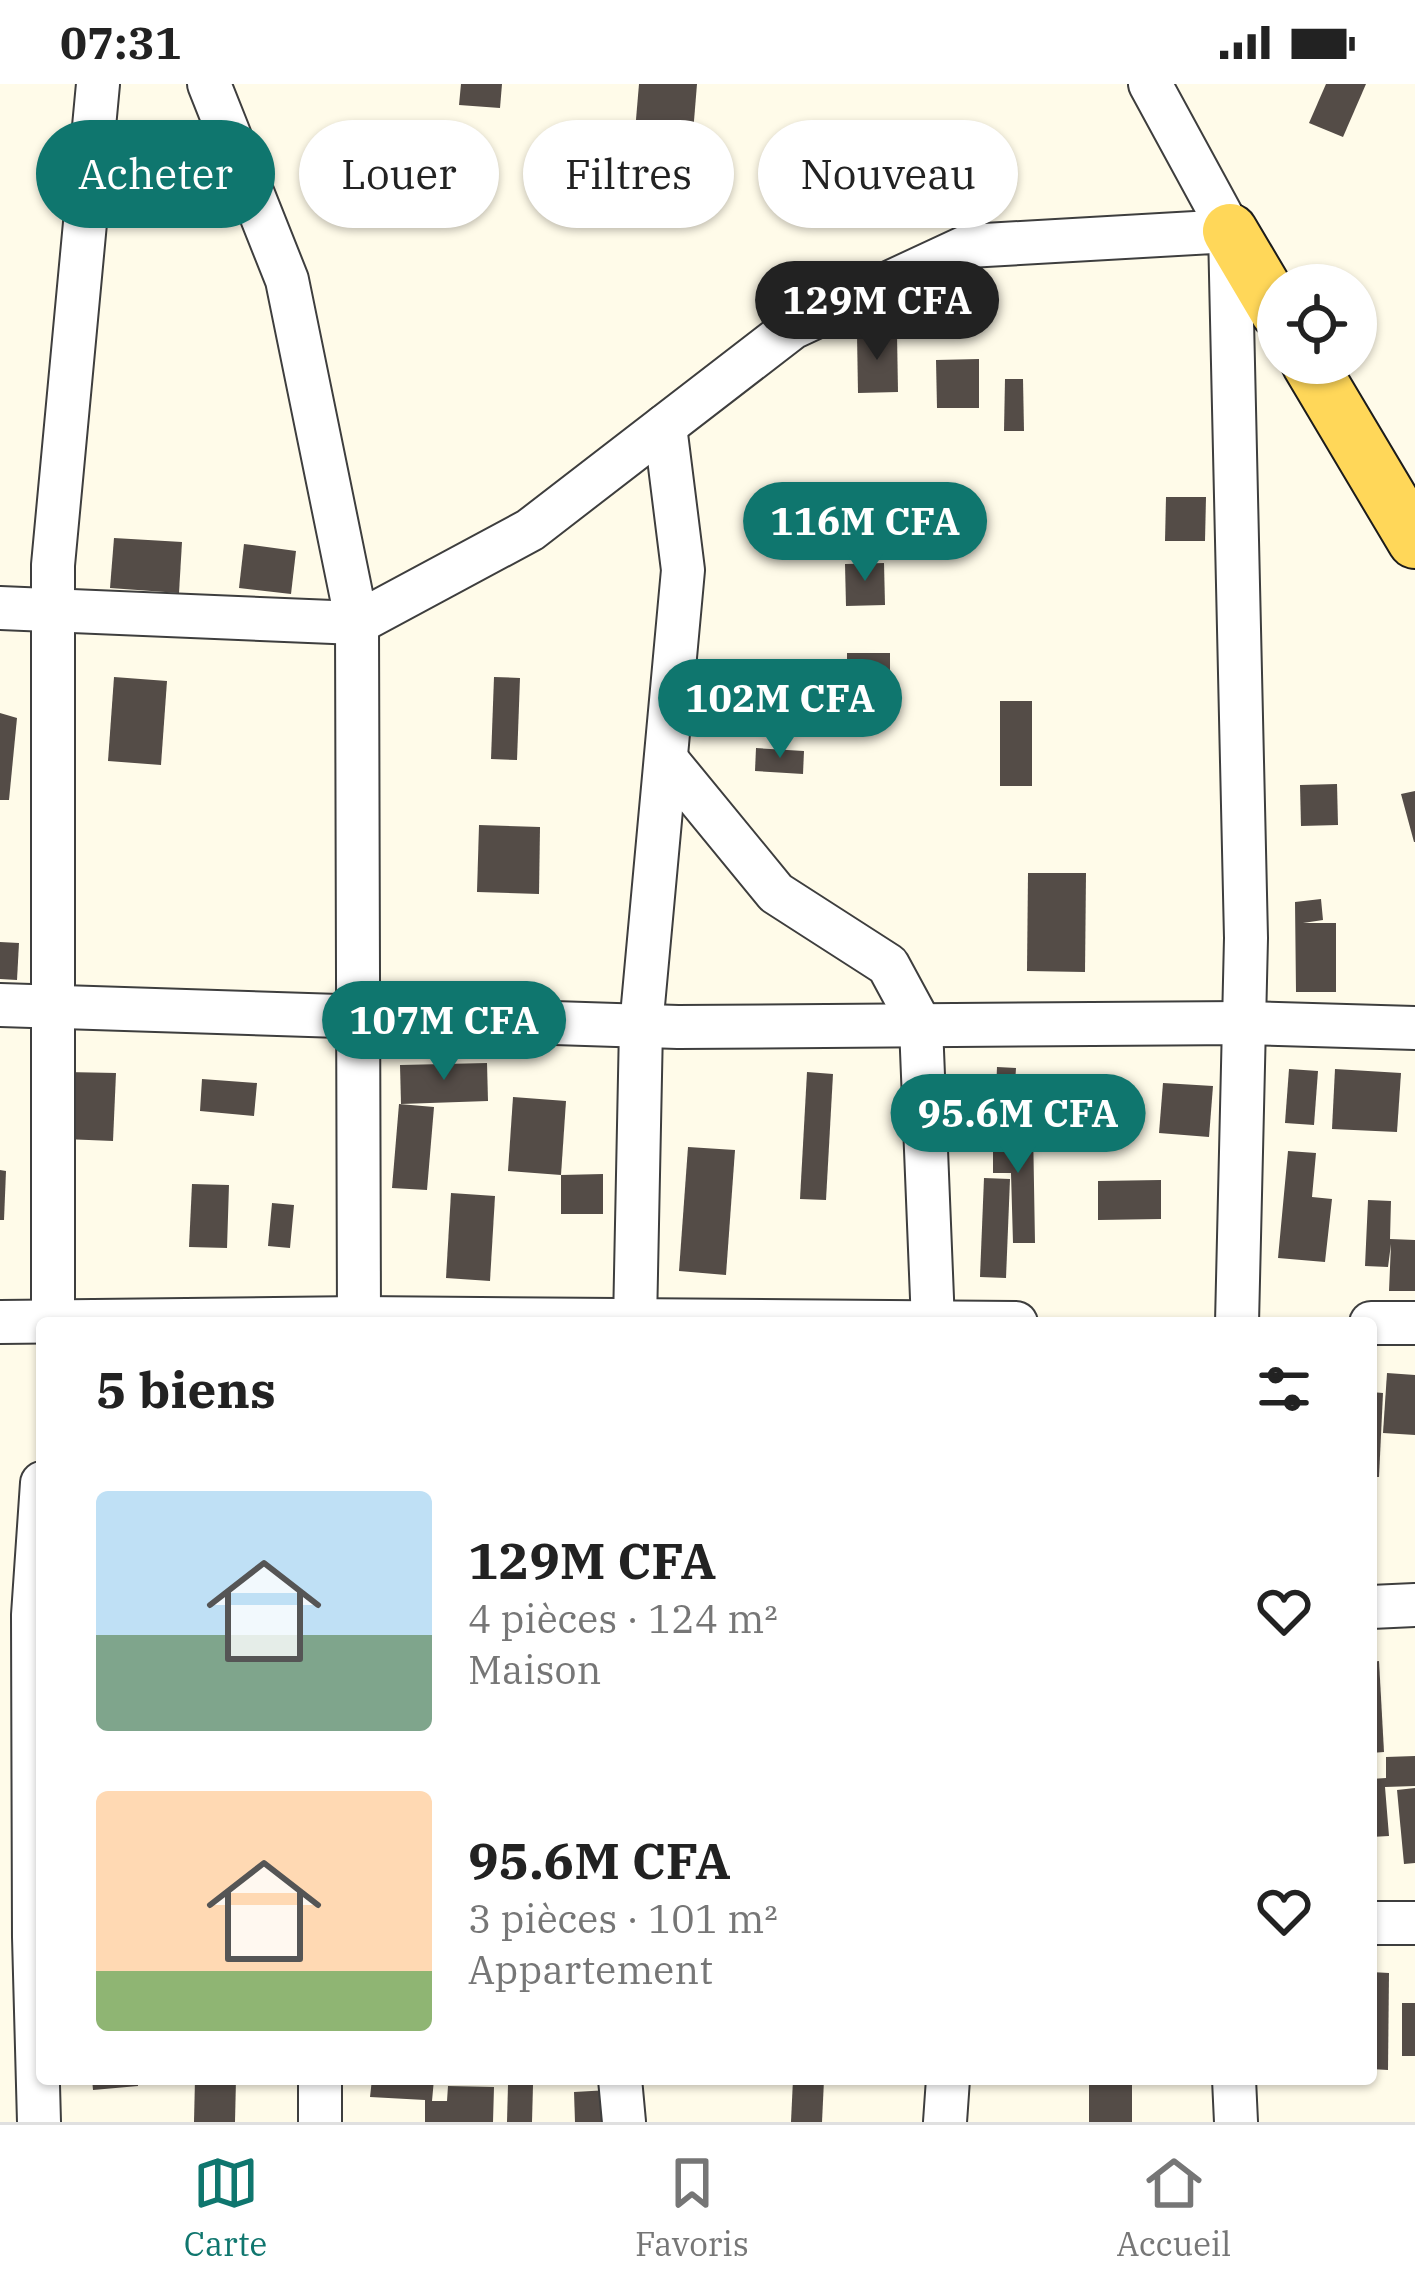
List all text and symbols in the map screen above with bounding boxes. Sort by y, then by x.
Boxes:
text: 07:31 [60,13,182,71]
chip: Acheter [36,120,275,228]
chip: Louer [299,120,499,228]
chip: Filtres [523,120,734,228]
chip: Nouveau [758,120,1018,228]
pin: 129M CFA [753,261,1001,363]
map controls [1257,264,1377,384]
button: locate [1257,264,1377,384]
text: 129M CFA [782,274,972,325]
pin: 116M CFA [741,482,989,584]
text: 116M CFA [770,495,960,546]
pin: 102M CFA [656,659,904,761]
text: 102M CFA [685,672,875,723]
pin: 107M CFA [320,981,568,1083]
text: 107M CFA [349,994,539,1045]
pin: 95.6M CFA [881,1074,1155,1176]
text: 95.6M CFA [918,1087,1118,1138]
text: 5 biens [96,1356,276,1422]
icon: filters [1251,1356,1317,1422]
text: 129M CFA [468,1527,716,1593]
icon: home [192,1539,336,1683]
icon: heart [1251,1578,1317,1644]
text: 4 pièces · 124 m² [468,1593,778,1644]
text: Maison [468,1644,602,1695]
text: 95.6M CFA [468,1827,731,1893]
icon: home [192,1839,336,1983]
icon: heart [1251,1878,1317,1944]
text: 3 pièces · 101 m² [468,1893,778,1944]
text: Appartement [468,1944,713,1995]
tab: Carte [184,2150,267,2265]
tab: Favoris [635,2150,749,2265]
tab: Accueil [1117,2150,1231,2265]

